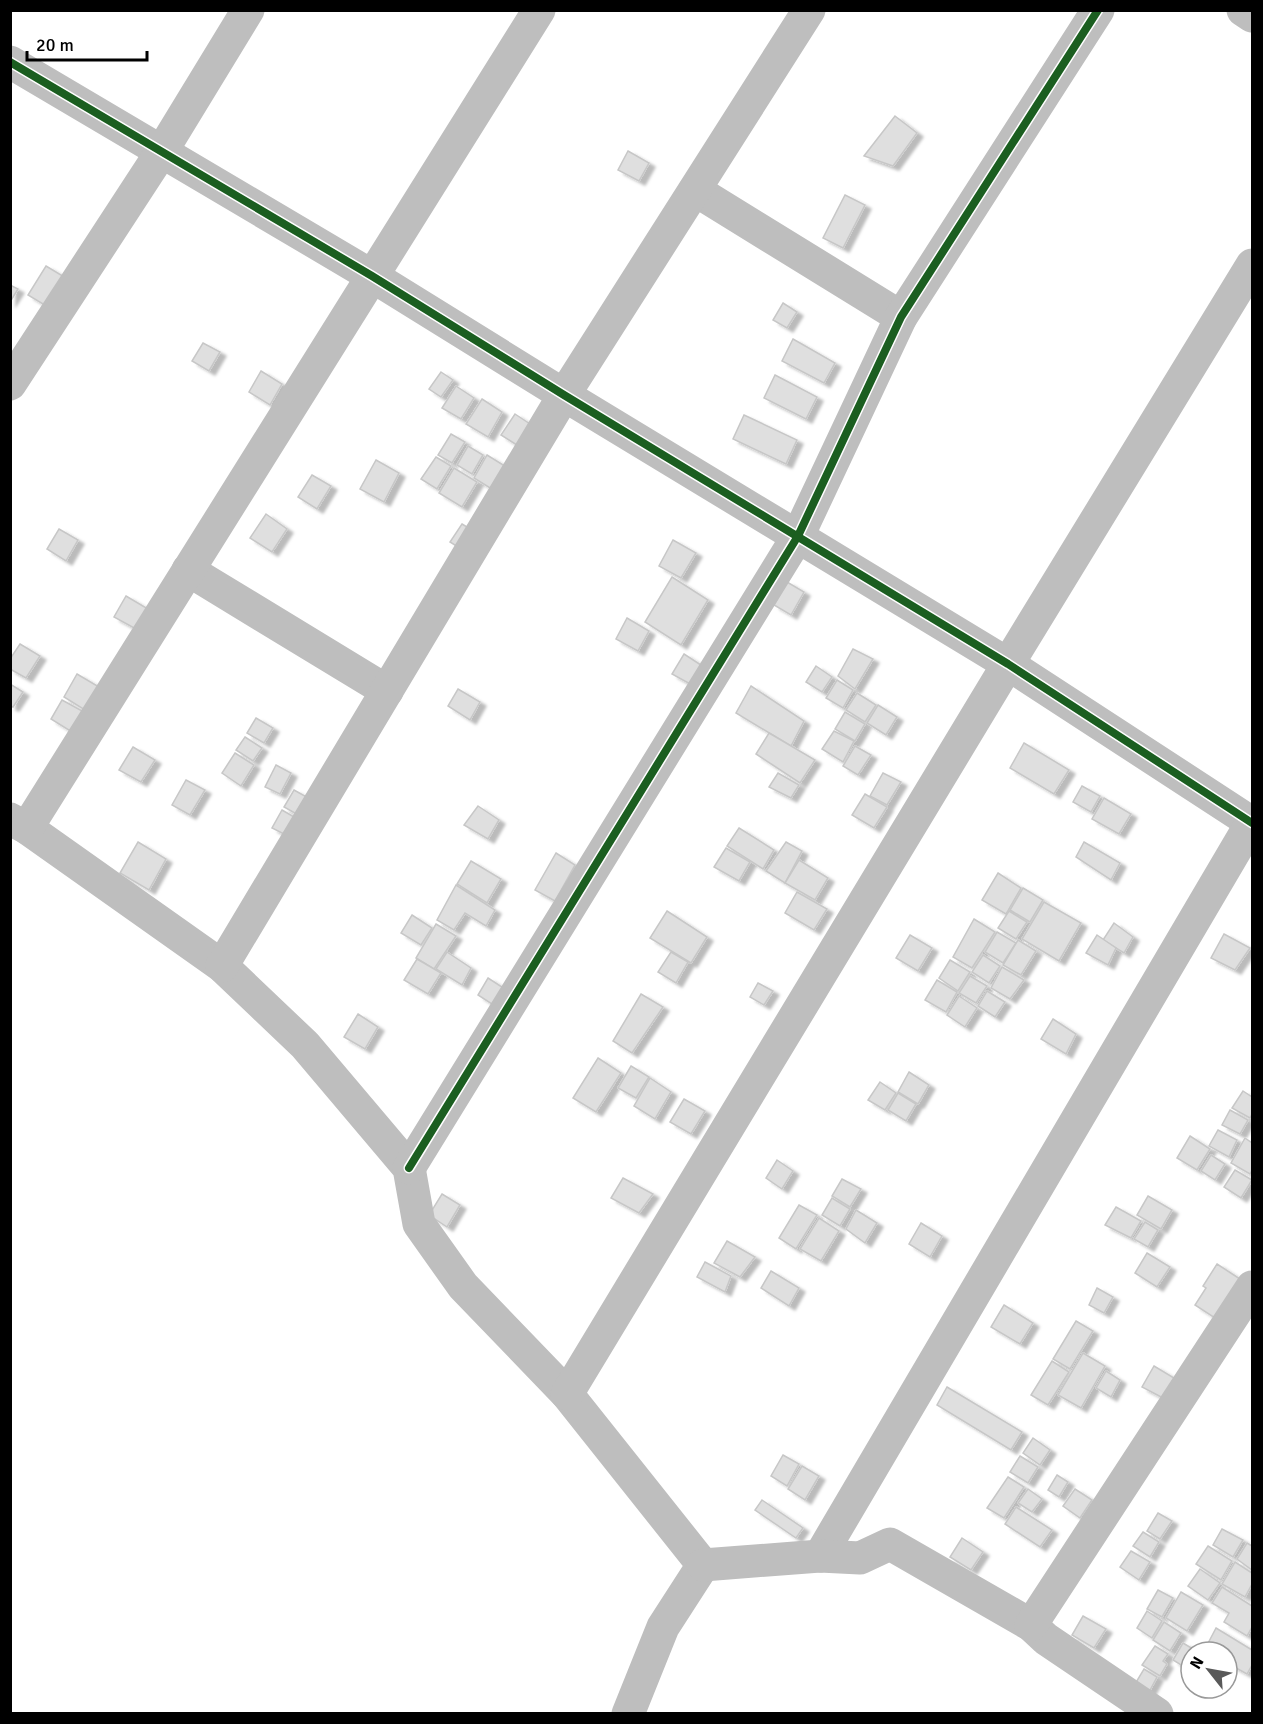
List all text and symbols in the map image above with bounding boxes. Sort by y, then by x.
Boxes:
scale bar [27,24,147,62]
text: 20 m [36,34,74,56]
north arrow [1179,1640,1239,1700]
text: N [1186,1653,1208,1673]

